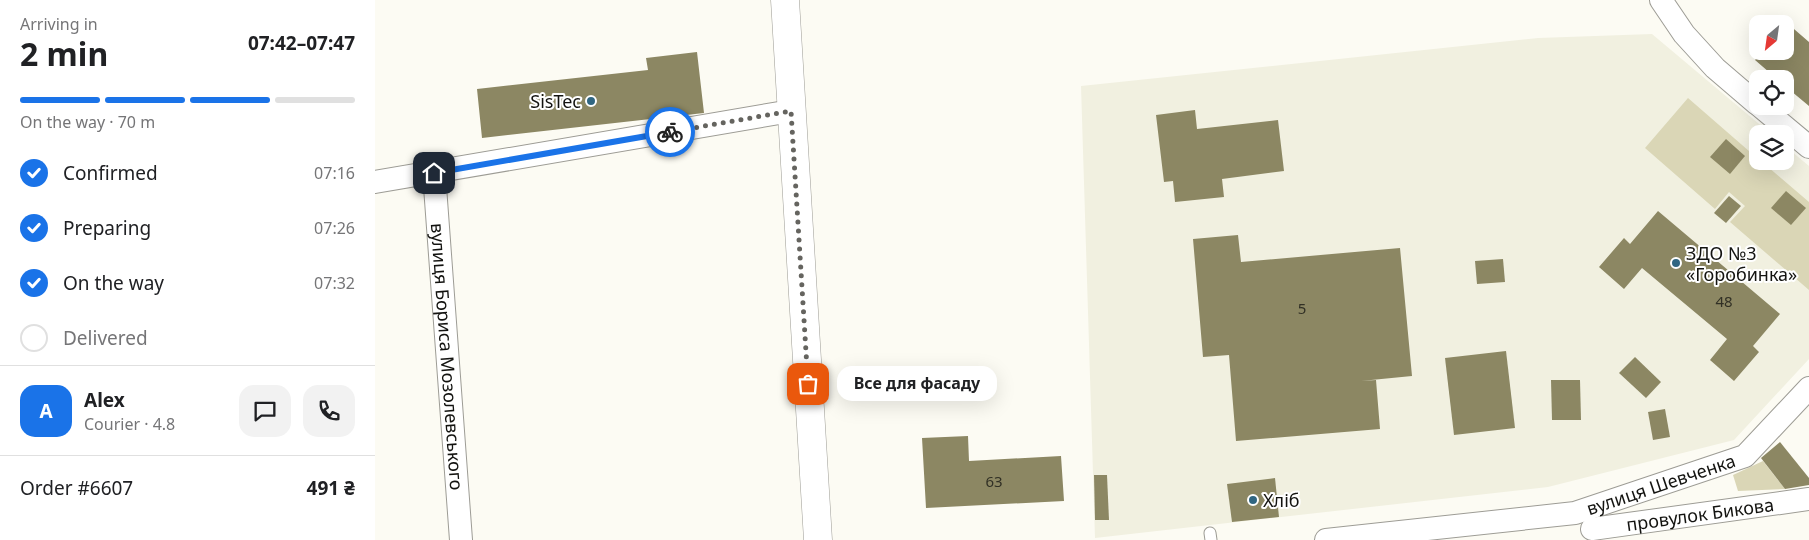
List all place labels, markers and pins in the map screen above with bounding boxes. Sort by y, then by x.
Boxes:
place label: SisTec [530,89,581,113]
marker: SisTec [585,95,597,107]
pin [413,152,455,194]
place label: ЗДО №3 «Горобинка» [1686,241,1797,286]
marker: ЗДО №3 «Горобинка» [1670,257,1682,269]
pin [787,363,829,405]
callout: Все для фасаду [838,366,998,402]
place label: Хліб [1263,488,1300,512]
marker: Хліб [1247,494,1259,506]

